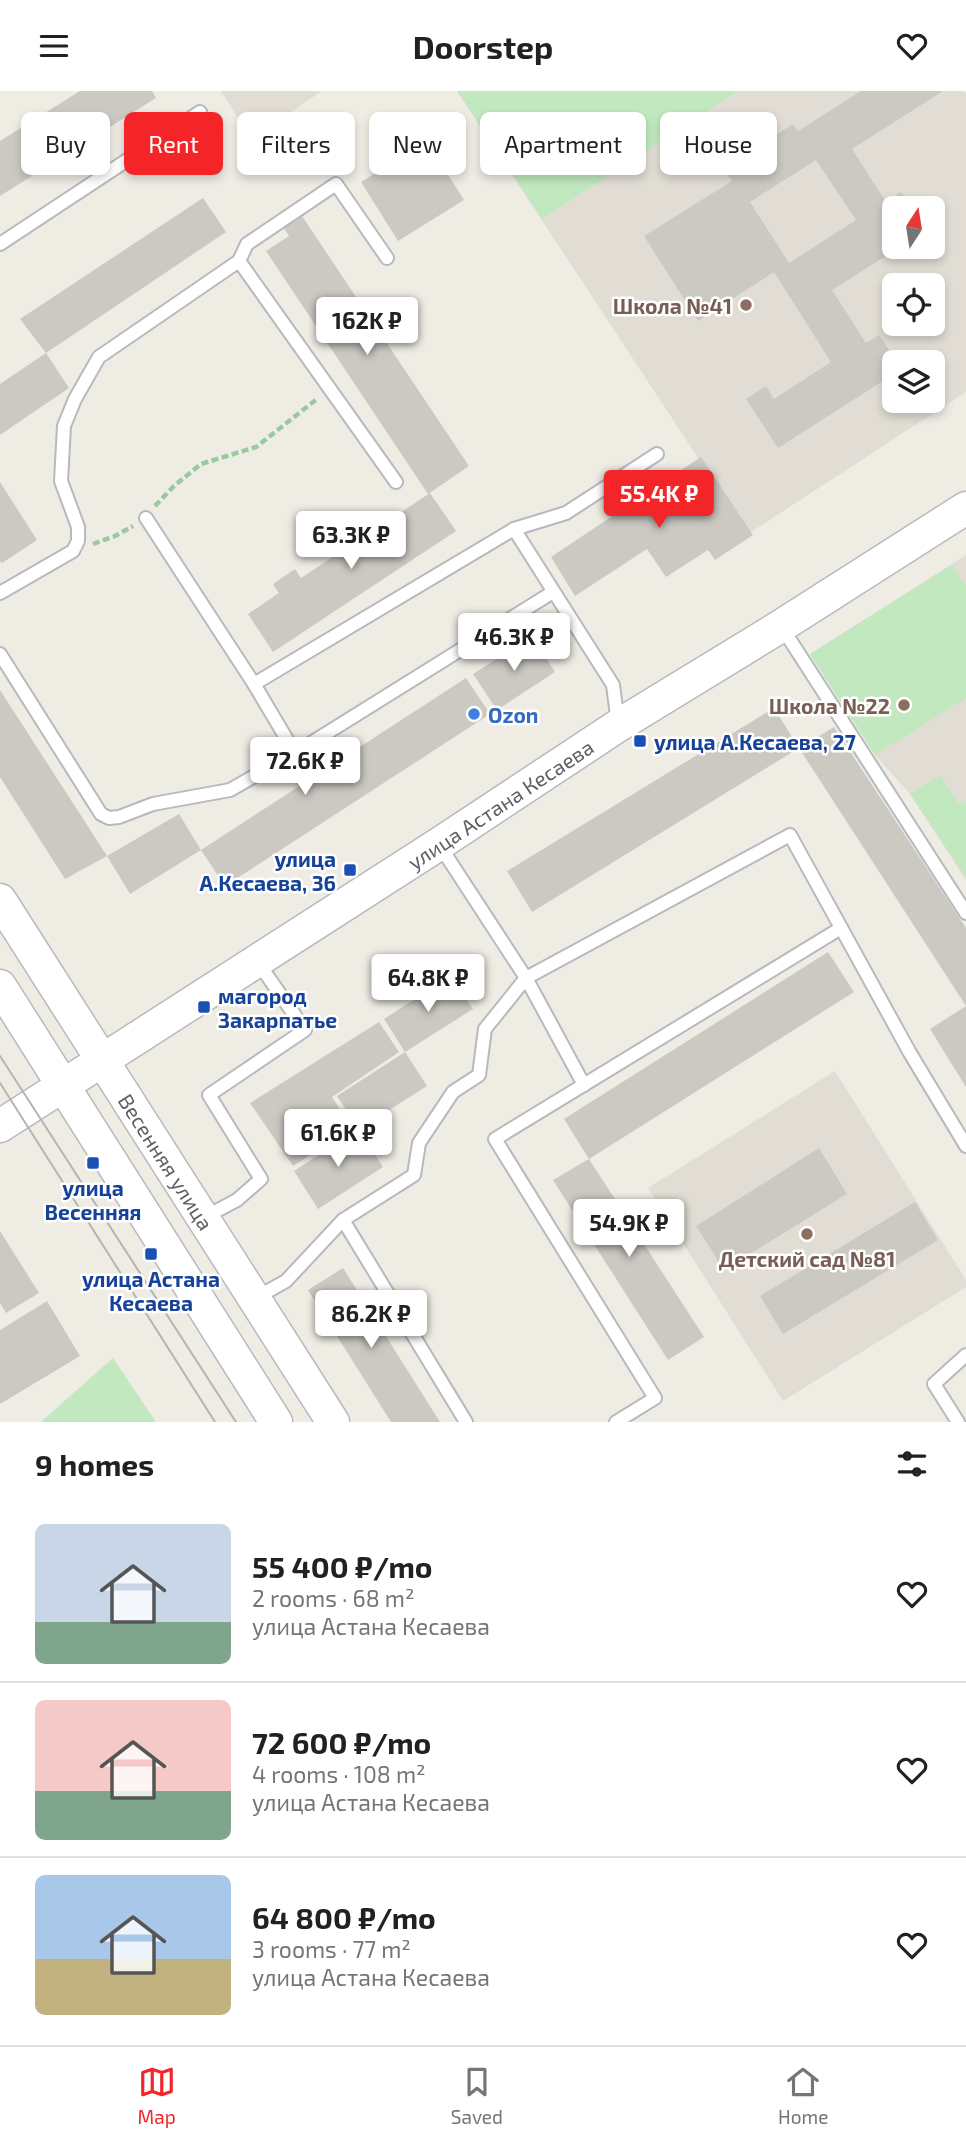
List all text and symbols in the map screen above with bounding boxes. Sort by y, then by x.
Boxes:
icon: menu [35,27,73,65]
text: Doorstep [413,27,553,65]
icon: heart [893,27,931,65]
chip: Buy [21,112,110,175]
chip: Rent [124,112,223,175]
chip: Filters [237,112,355,175]
chip: New [369,112,466,175]
chip: Apartment [480,112,646,175]
chip: House [660,112,777,175]
north arrow [882,196,945,259]
map controls [882,196,945,413]
button: locate [882,273,945,336]
place label: Школа №41 [613,293,732,318]
pin: 162K ₽ [310,297,424,357]
marker: Школа №41 [738,297,754,313]
text: 162K ₽ [332,306,402,334]
button: layers [882,350,945,413]
pin: 55.4K ₽ [594,471,724,530]
text: 55.4K ₽ [620,479,698,507]
pin: 63.3K ₽ [286,511,416,571]
text: 63.3K ₽ [312,520,390,548]
pin: 46.3K ₽ [449,613,579,673]
text: 46.3K ₽ [474,622,554,650]
place label: Школа №22 [769,693,890,718]
marker: Школа №22 [896,697,912,713]
place label: Ozon [488,702,538,727]
marker: Ozon [466,706,482,722]
place label: улица А.Кесаева, 27 [654,729,856,754]
street label: улица Астана Кесаева [402,733,598,875]
marker: улица А.Кесаева, 27 [632,733,648,749]
pin: 72.6K ₽ [240,737,370,797]
text: 72.6K ₽ [266,746,344,774]
place label: улица А.Кесаева, 36 [199,846,336,895]
marker: улица А.Кесаева, 36 [342,862,358,878]
pin: 64.8K ₽ [363,955,493,1014]
text: 64.8K ₽ [387,963,469,991]
place label: магород Закарпатье [218,983,337,1032]
marker: магород Закарпатье [196,999,212,1015]
street label: Весенняя улица [114,1089,219,1234]
pin: 61.6K ₽ [273,1109,403,1169]
text: 61.6K ₽ [300,1118,376,1146]
marker: улица Весенняя [85,1155,101,1171]
place label: улица Весенняя [45,1175,141,1224]
pin: 54.9K ₽ [564,1199,694,1259]
text: 54.9K ₽ [589,1208,669,1236]
marker: Детский сад №81 [799,1226,815,1242]
marker: улица Астана Кесаева [143,1246,159,1262]
place label: Детский сад №81 [719,1246,895,1271]
place label: улица Астана Кесаева [82,1266,220,1315]
pin: 86.2K ₽ [306,1291,436,1350]
text: 86.2K ₽ [331,1299,411,1327]
icon: filters [893,1445,931,1483]
text: 9 homes [35,1446,154,1482]
text: 55 400 ₽/mo [252,1548,433,1584]
icon: home [91,1552,175,1636]
icon: heart [893,1575,931,1613]
text: 2 rooms · 68 m² [252,1584,415,1612]
text: улица Астана Кесаева [252,1612,490,1640]
text: 72 600 ₽/mo [252,1724,431,1760]
icon: home [91,1728,175,1812]
icon: heart [893,1751,931,1789]
text: 4 rooms · 108 m² [252,1760,426,1788]
text: улица Астана Кесаева [252,1788,490,1816]
text: 64 800 ₽/mo [252,1899,436,1935]
icon: home [91,1903,175,1987]
icon: heart [893,1926,931,1964]
text: 3 rooms · 77 m² [252,1935,411,1963]
text: улица Астана Кесаева [252,1963,490,1991]
tab: Map [138,2063,176,2128]
tab: Saved [451,2063,503,2128]
tab: Home [778,2063,828,2128]

